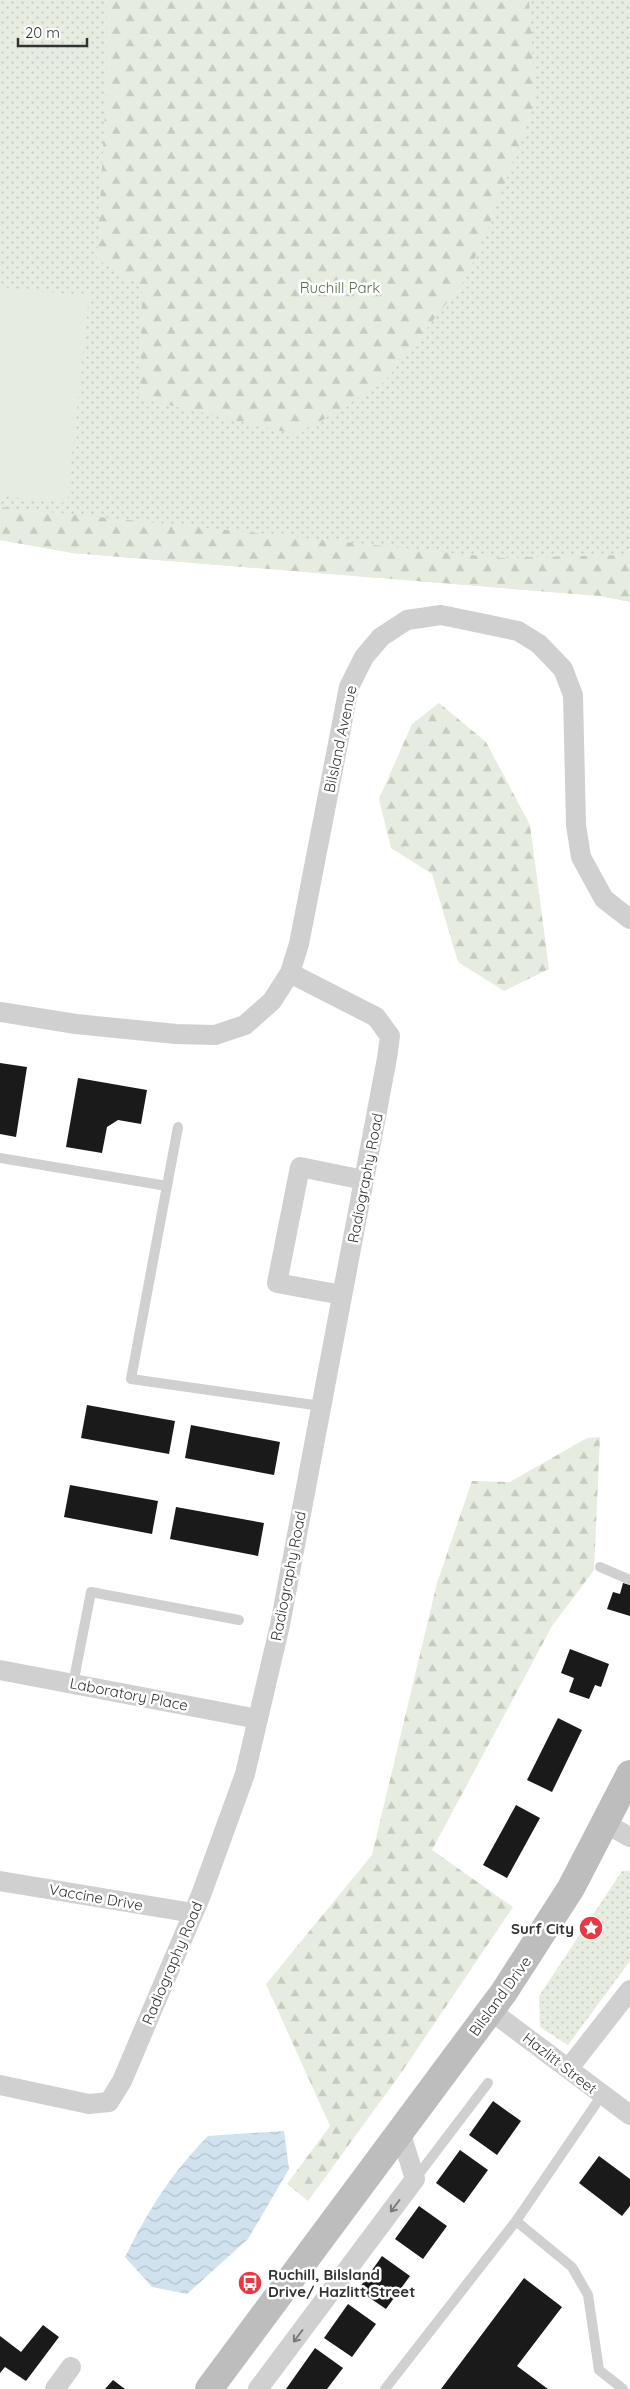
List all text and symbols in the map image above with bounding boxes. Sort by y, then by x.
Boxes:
scale bar [18,15,86,47]
text: 20 m [25,23,60,42]
park label: Ruchill Park [300,278,380,297]
street label: Bilsland Avenue [319,684,361,794]
street label: Radiography Road [343,1111,387,1245]
street label: Radiography Road [266,1509,310,1643]
street label: Laboratory Place [68,1673,190,1715]
street label: Vaccine Drive [48,1879,144,1915]
street label: Radiography Road [137,1899,207,2027]
place icon: Surf City [578,1915,604,1941]
place label: Surf City [511,1919,574,1938]
street label: Bilsland Drive [465,1952,535,2040]
street label: Hazlitt Street [519,2028,601,2098]
one-way arrow [390,2199,400,2213]
place label: Ruchill, Bilsland Drive/ Hazlitt Street [268,2265,415,2301]
bus stop icon: Ruchill, Bilsland Drive/ Hazlitt Street [237,2270,263,2296]
one-way arrow [293,2329,303,2343]

